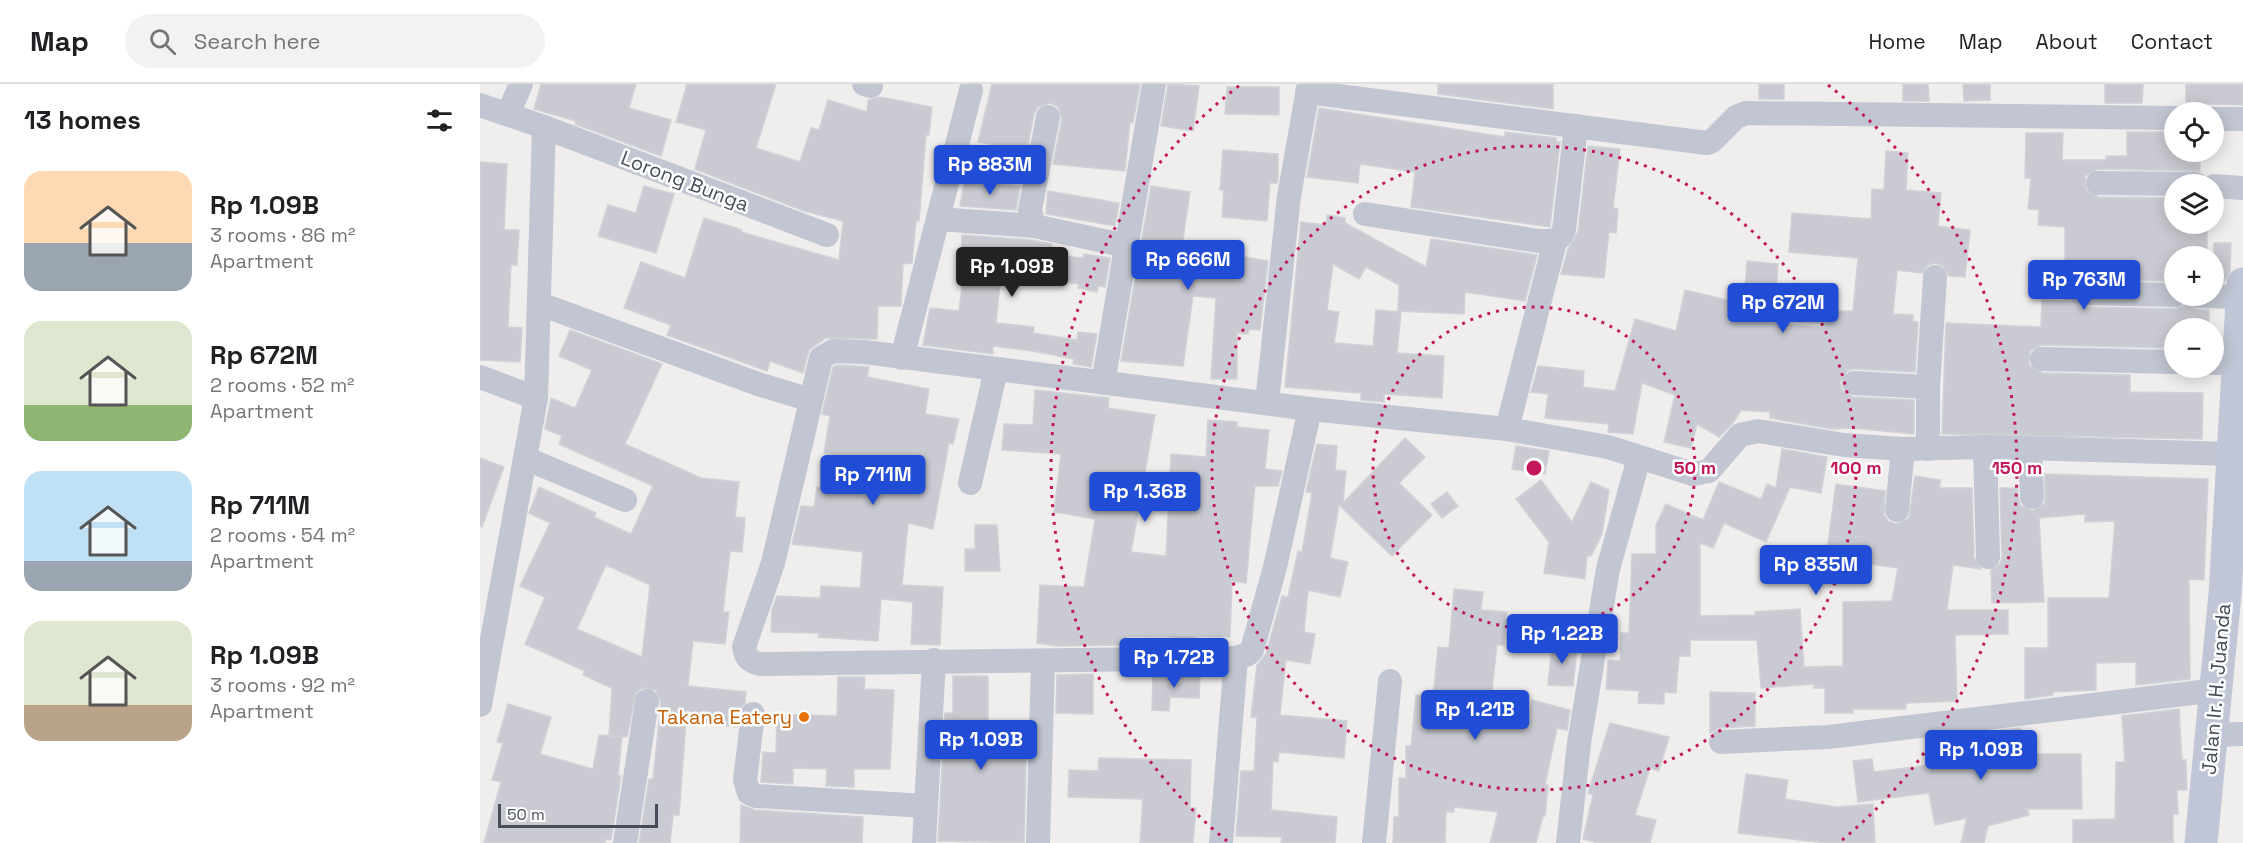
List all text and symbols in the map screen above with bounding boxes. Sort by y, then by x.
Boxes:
search box [125,14,545,68]
text: Map [30,23,89,59]
icon: search [146,25,179,58]
text: Search here [194,27,321,55]
text: Home [1868,28,1926,55]
text: Map [1959,28,2003,55]
text: About [2036,28,2098,55]
text: Contact [2131,28,2213,55]
map controls [2164,102,2224,378]
button: locate [2164,102,2224,162]
text: 13 homes [24,103,141,137]
icon: filters [423,104,456,137]
street label: Lorong Bunga [617,145,753,217]
pin: Rp 883M [935,145,1045,196]
text: Rp 883M [948,151,1032,177]
button: layers [2164,174,2224,234]
text: Rp 1.09B [210,188,319,222]
icon: home [72,195,144,267]
text: 3 rooms · 86 m² [210,222,355,248]
pin: Rp 666M [1133,240,1243,291]
text: Rp 666M [1145,246,1231,272]
button: + [2164,246,2224,306]
pin: Rp 1.09B [950,247,1074,298]
text: Apartment [210,248,314,274]
text: Rp 1.09B [970,253,1054,279]
pin: Rp 763M [2029,260,2139,311]
text: Rp 763M [2042,266,2126,292]
pin: Rp 672M [1728,283,1838,334]
text: Rp 672M [1741,289,1825,315]
button: − [2164,318,2224,378]
text: Rp 672M [210,338,318,372]
icon: home [72,345,144,417]
text: 2 rooms · 52 m² [210,372,354,398]
text: Apartment [210,398,314,424]
pin: Rp 711M [818,455,928,506]
text: 50 m [1674,456,1716,479]
text: 100 m [1830,456,1882,479]
text: 150 m [1992,456,2042,479]
centre of rings [1524,458,1544,478]
text: Rp 711M [834,461,912,487]
pin: Rp 1.36B [1083,472,1207,523]
text: Rp 1.36B [1103,478,1187,504]
text: Rp 711M [210,488,310,522]
icon: home [72,495,144,567]
text: 2 rooms · 54 m² [210,522,355,548]
pin: Rp 835M [1761,545,1871,596]
text: Apartment [210,548,314,574]
text: Rp 835M [1774,551,1858,577]
street label: Jalan Ir. H. Juanda [2196,602,2236,776]
pin: Rp 1.22B [1500,614,1624,665]
text: Rp 1.22B [1521,620,1603,646]
text: Rp 1.09B [210,638,319,672]
pin: Rp 1.72B [1112,638,1236,689]
text: Rp 1.72B [1134,644,1214,670]
icon: home [72,645,144,717]
text: 3 rooms · 92 m² [210,672,355,698]
pin: Rp 1.21B [1413,690,1537,741]
text: Rp 1.21B [1435,696,1515,722]
text: Apartment [210,698,314,724]
place label: Takana Eatery [657,704,792,730]
marker: Takana Eatery [797,710,811,724]
pin: Rp 1.09B [919,720,1043,771]
text: Rp 1.09B [939,726,1023,752]
pin: Rp 1.09B [1919,730,2043,781]
text: Rp 1.09B [1939,736,2023,762]
scale bar [498,801,658,828]
text: 50 m [507,804,545,825]

